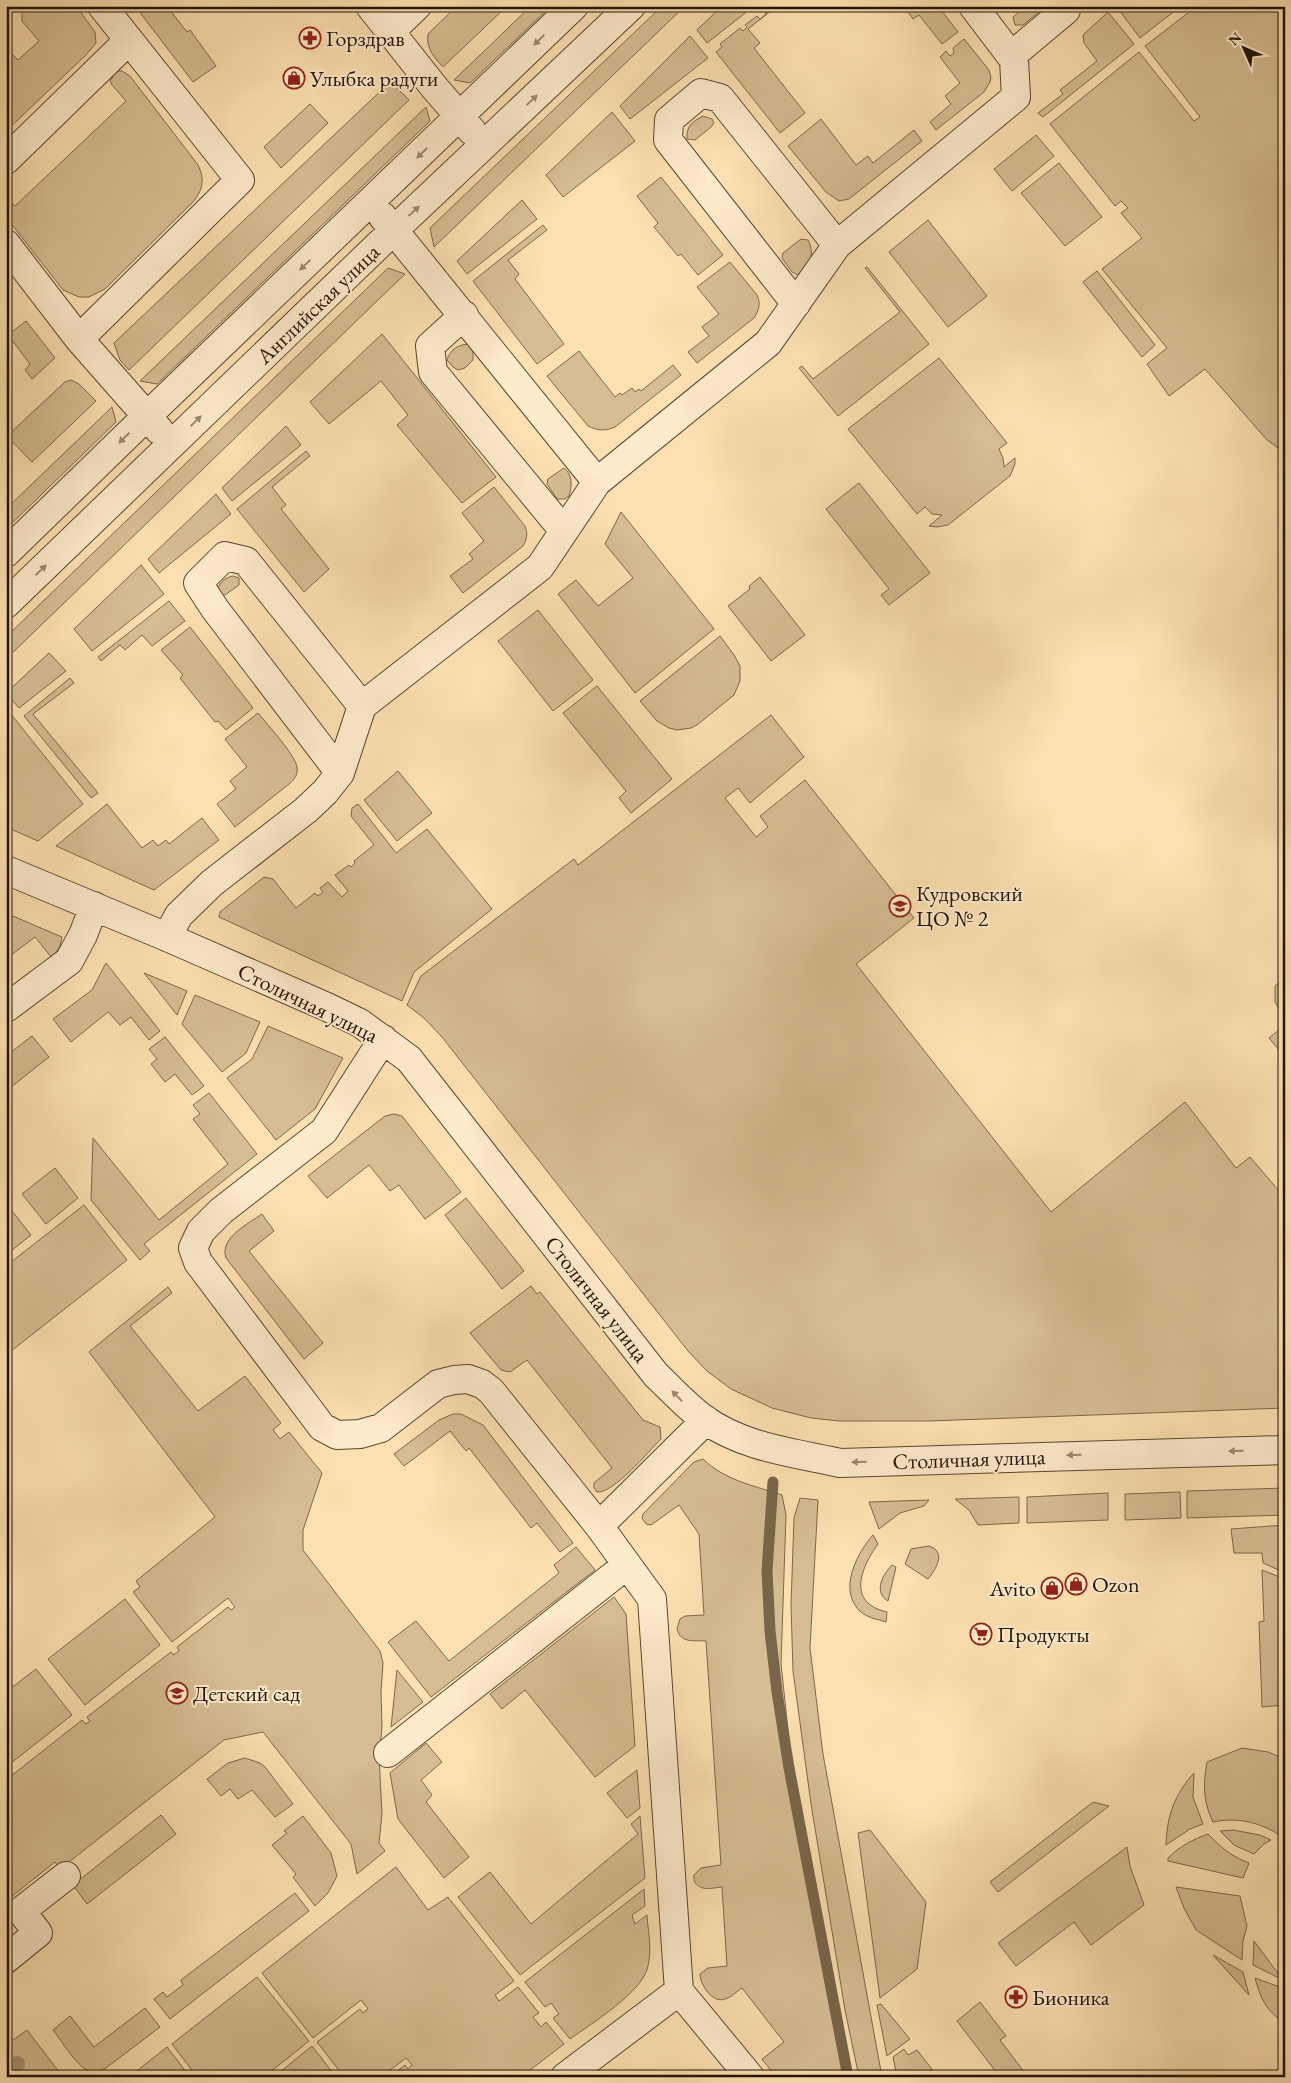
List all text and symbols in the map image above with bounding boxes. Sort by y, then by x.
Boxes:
north arrow [1218,22,1268,72]
place label: Горздрав [326,24,405,53]
pharmacy icon: Горздрав [298,26,322,50]
text: N [1224,28,1246,49]
one-way arrow [534,34,546,46]
place label: Улыбка радуги [309,64,439,93]
shop icon: Улыбка радуги [282,66,306,90]
one-way arrow [526,94,538,106]
one-way arrow [416,147,428,159]
one-way arrow [408,205,420,217]
street label: Английская улица [249,237,386,371]
one-way arrow [299,259,311,271]
one-way arrow [190,415,202,427]
one-way arrow [118,432,130,444]
one-way arrow [35,564,47,576]
place label: Кудровский ЦО № 2 [916,879,1023,933]
school or university icon: Кудровский ЦО № 2 [888,894,912,918]
street label: Столичная улица [233,956,383,1050]
street label: Столичная улица [539,1230,656,1368]
one-way arrow [671,1391,683,1403]
street label: Столичная улица [892,1442,1046,1476]
one-way arrow [1228,1447,1244,1455]
one-way arrow [1065,1451,1081,1459]
one-way arrow [850,1458,866,1466]
place label: Ozon [1092,1570,1140,1599]
shop icon: Ozon [1064,1572,1088,1596]
place label: Avito [988,1574,1036,1603]
shop icon: Avito [1040,1576,1064,1600]
place label: Продукты [997,1620,1090,1649]
supermarket icon: Продукты [969,1622,993,1646]
place label: Детский сад [193,1679,300,1708]
school or university icon: Детский сад [165,1681,189,1705]
place label: Бионика [1032,1983,1110,2012]
pharmacy icon: Бионика [1004,1985,1028,2009]

